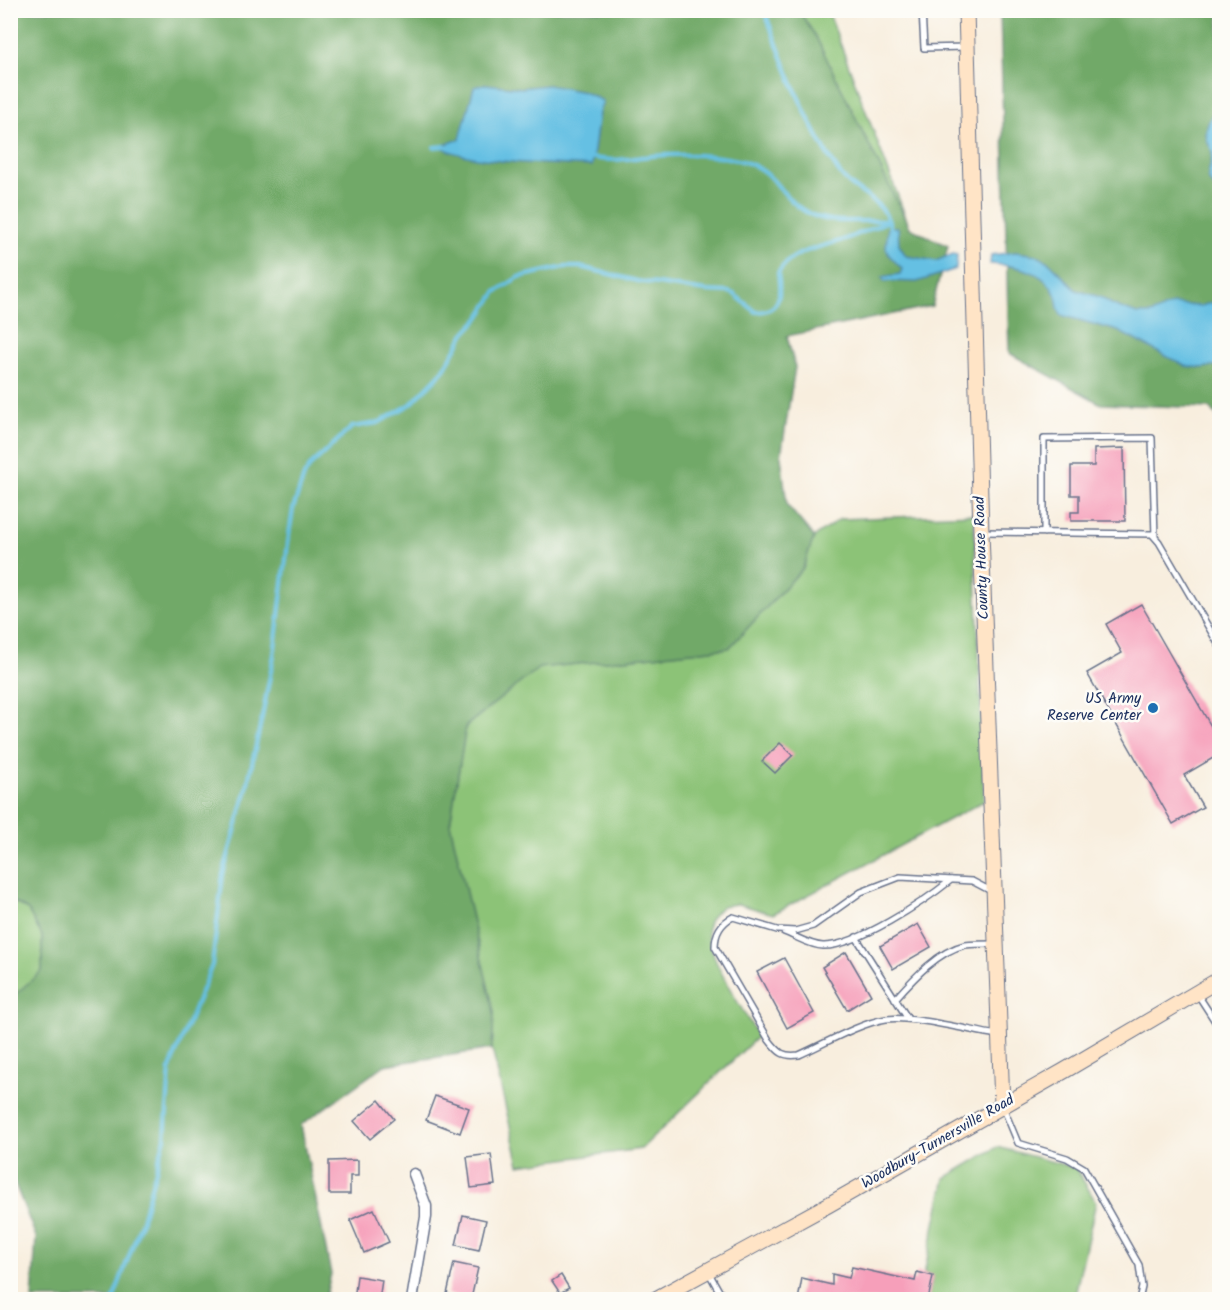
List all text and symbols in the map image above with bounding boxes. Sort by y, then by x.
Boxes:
street label: County House Road [968,496,996,620]
place label: US Army Reserve Center [1047,687,1142,728]
marker: US Army Reserve Center [1146,701,1160,715]
street label: Woodbury-Turnersville Road [857,1088,1019,1196]

